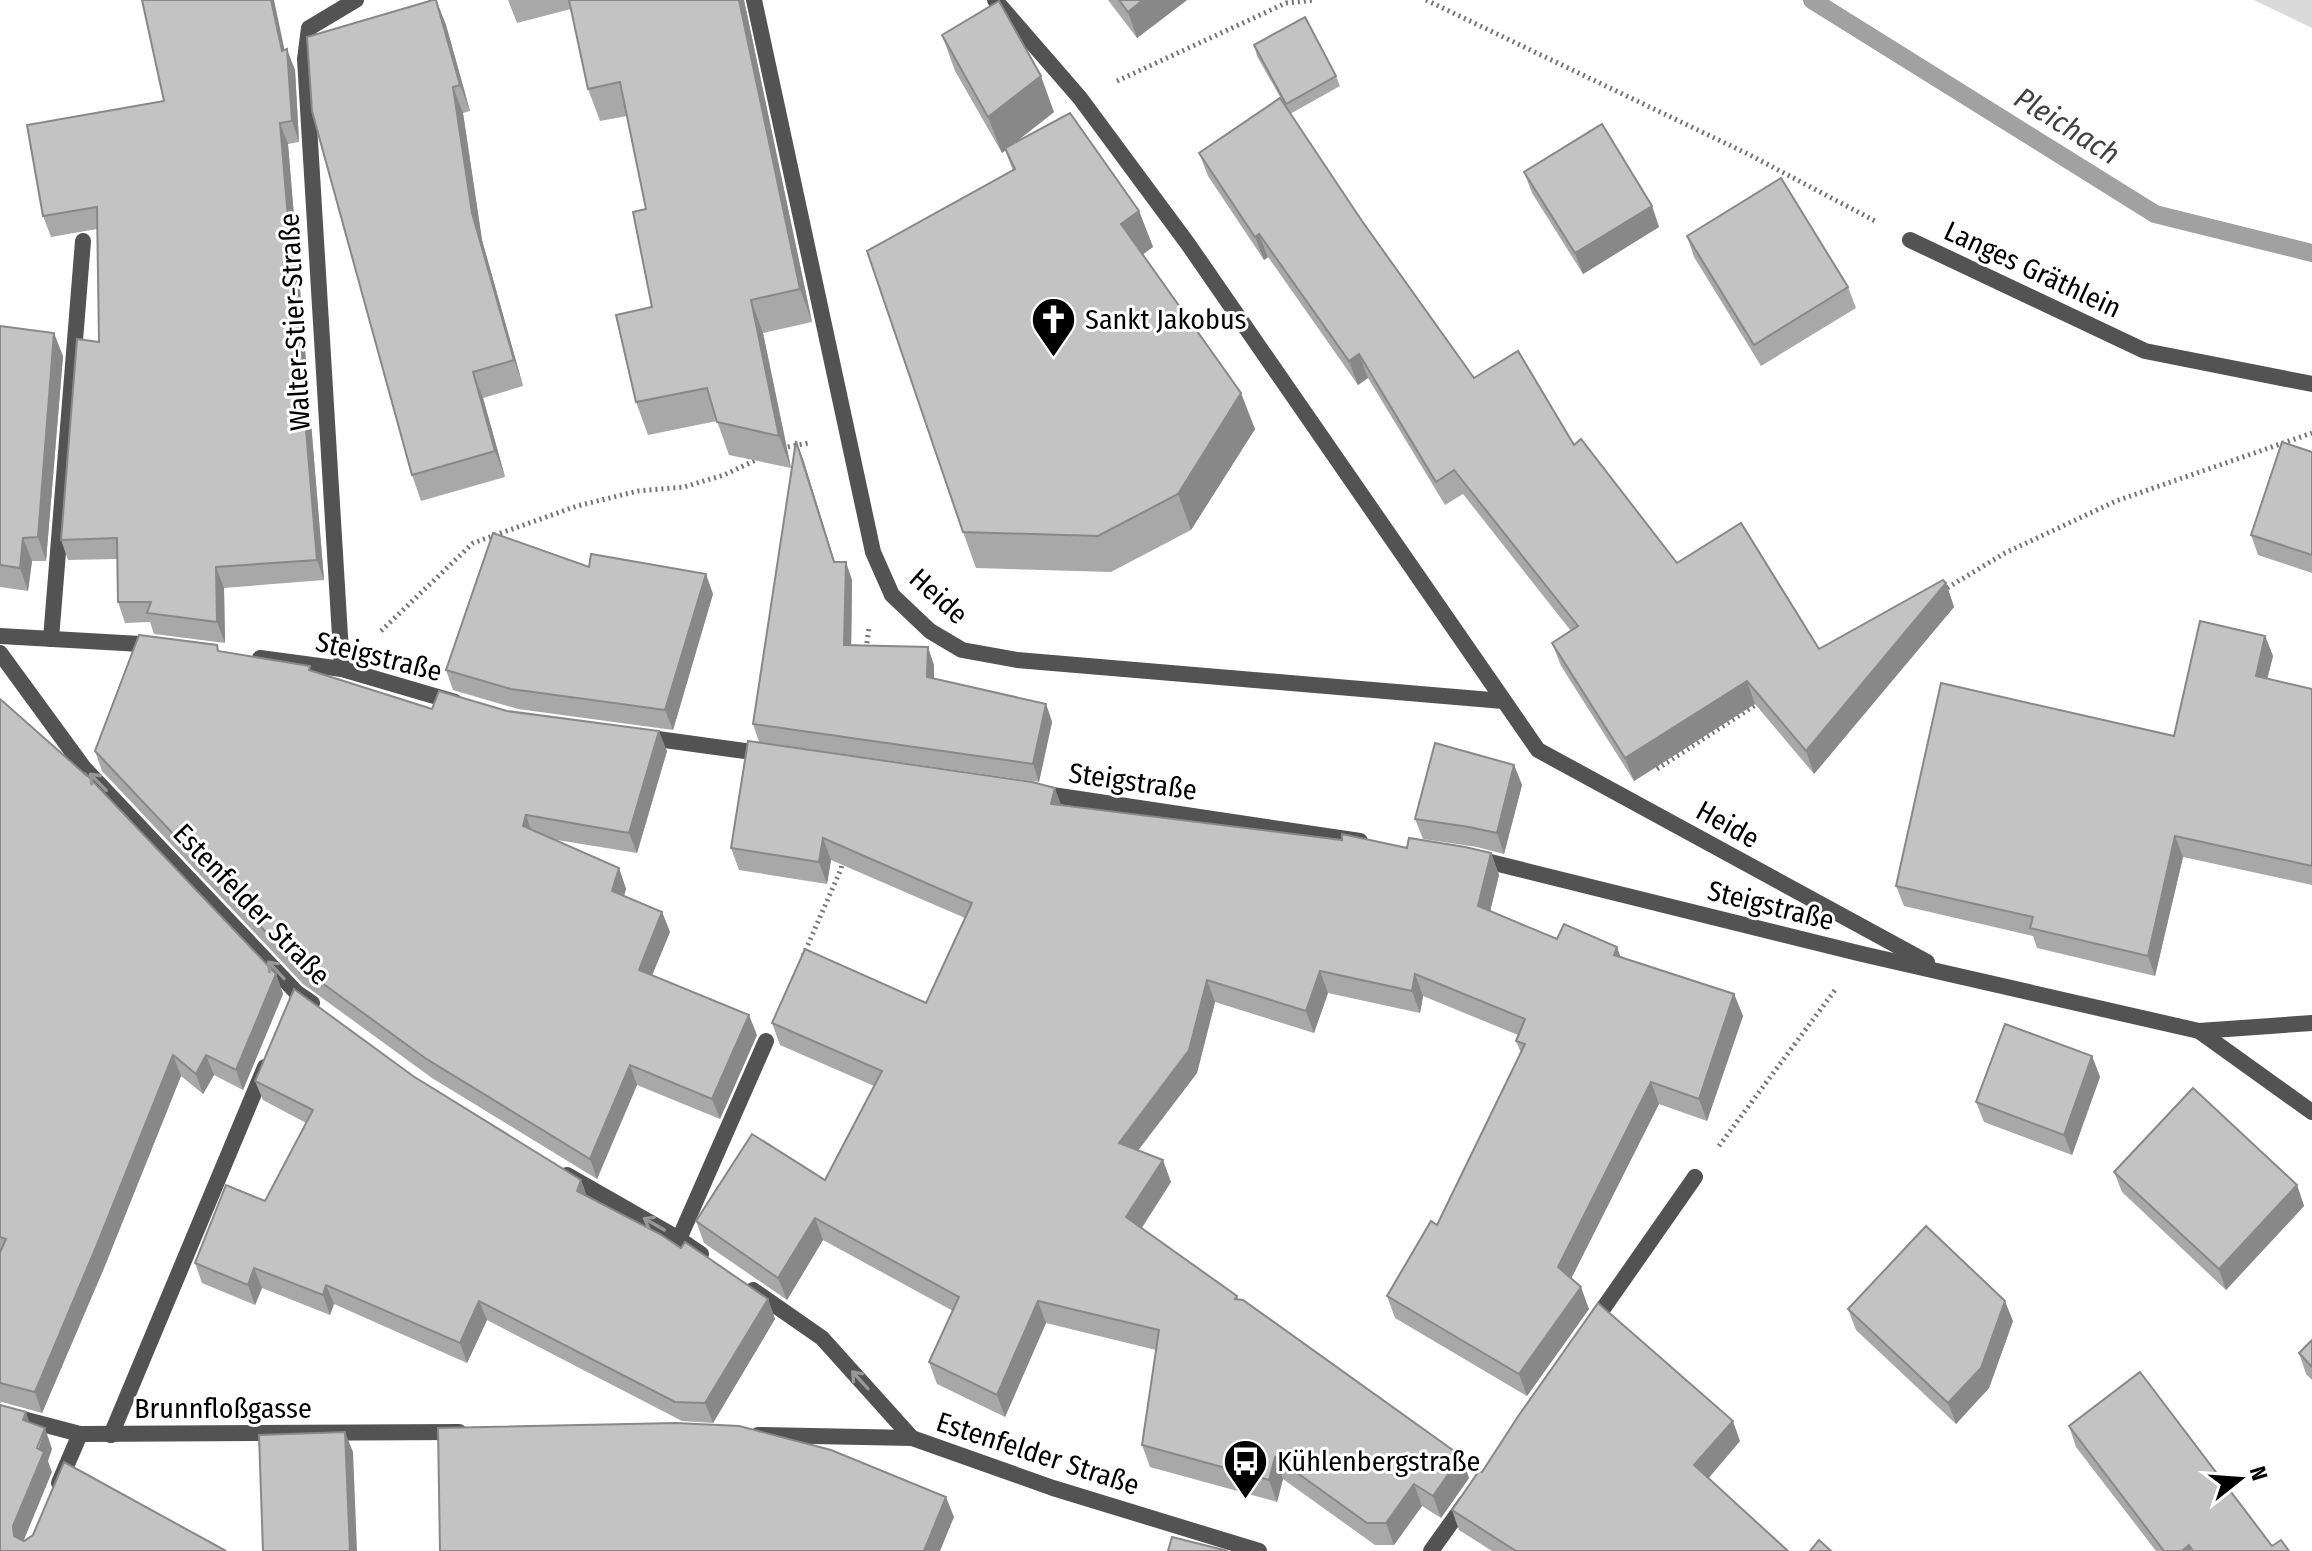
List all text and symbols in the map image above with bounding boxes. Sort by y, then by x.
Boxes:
water label: Pleichach [2008,80,2126,172]
street label: Walter-Stier-Straße [272,212,317,432]
street label: Langes Gräthlein [1939,214,2126,325]
church icon: Sankt Jakobus [1030,295,1078,358]
place label: Sankt Jakobus [1085,303,1247,336]
street label: Heide [903,562,974,631]
street label: Steigstraße [312,625,445,688]
street label: Steigstraße [1067,756,1199,807]
one-way arrow [88,772,107,792]
street label: Heide [1691,794,1765,855]
street label: Estenfelder Straße [166,817,337,992]
street label: Steigstraße [1704,874,1837,937]
one-way arrow [268,961,286,981]
one-way arrow [643,1216,666,1232]
one-way arrow [851,1371,869,1391]
street label: Brunnfloßgasse [134,1392,312,1425]
street label: Estenfelder Straße [932,1405,1143,1502]
bus stop icon: Kühlenbergstraße [1222,1437,1270,1500]
north arrow [2200,1439,2280,1519]
place label: Kühlenbergstraße [1277,1445,1480,1478]
text: N [2244,1463,2273,1484]

